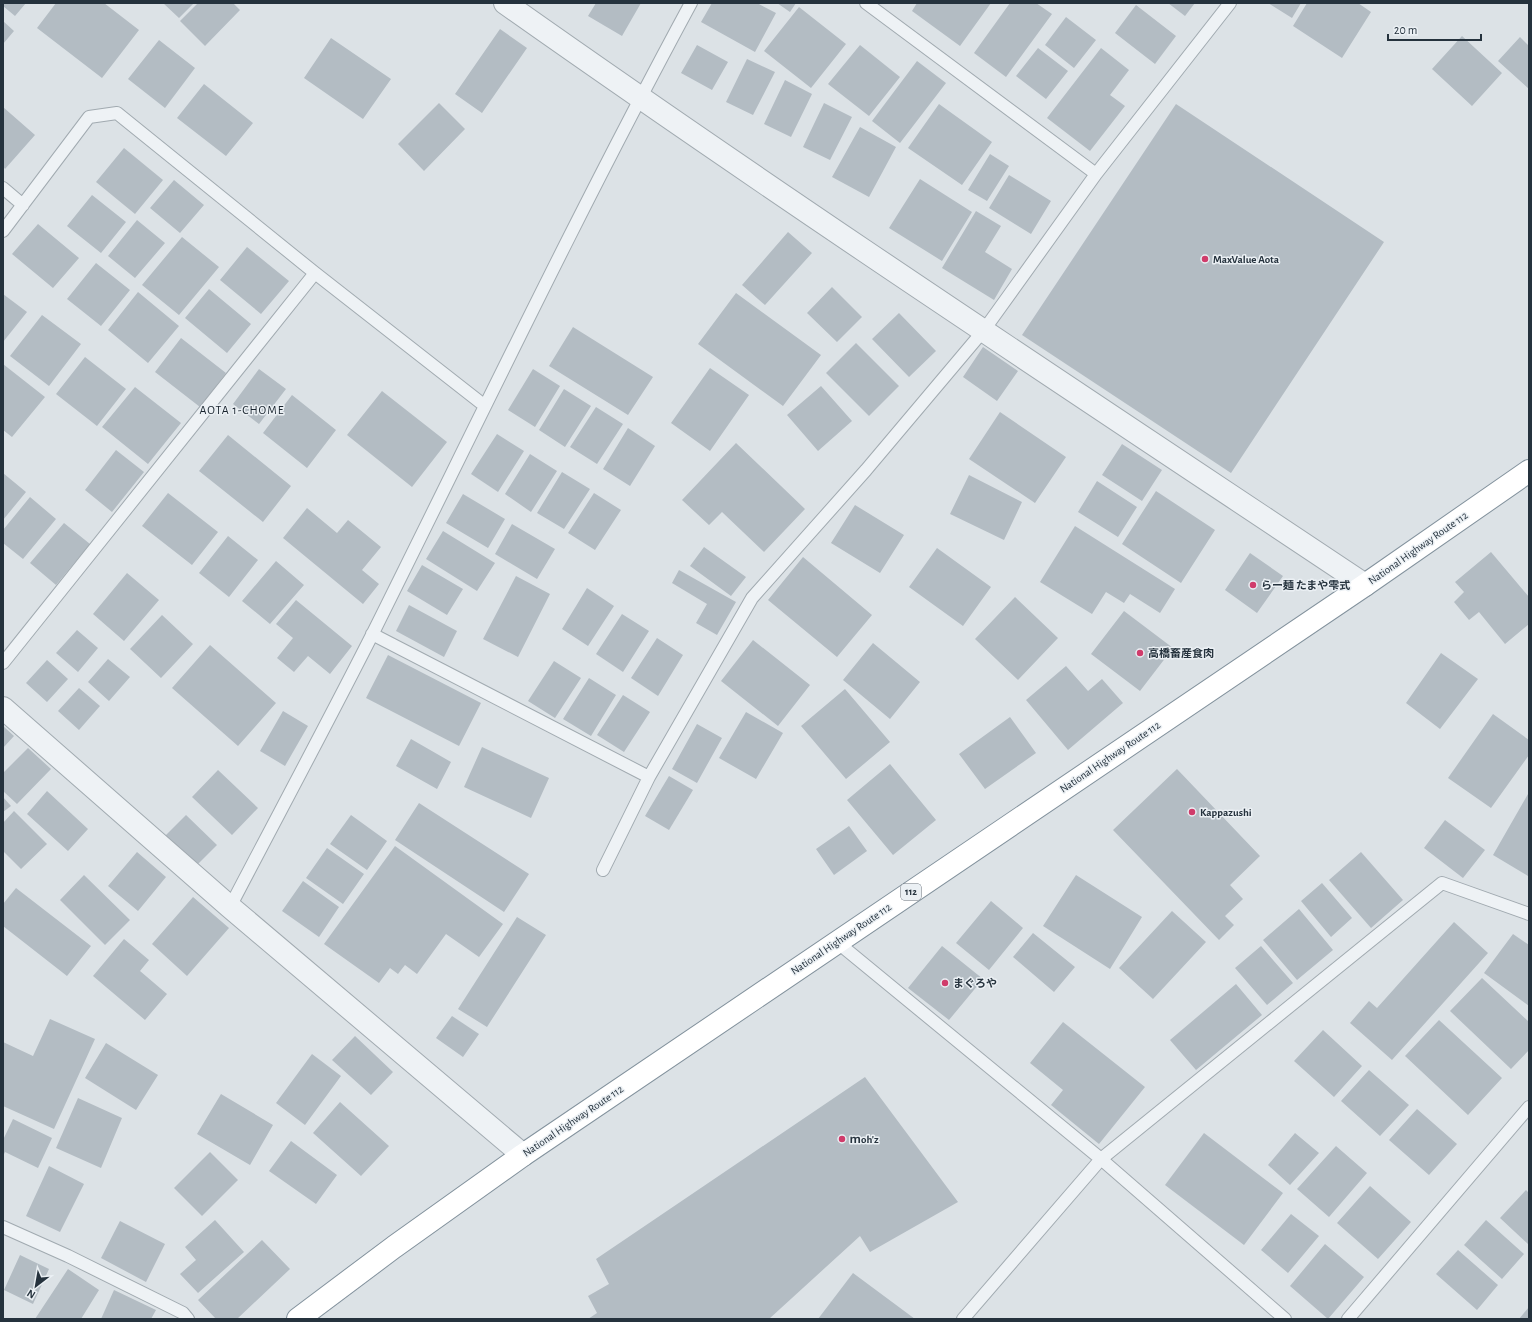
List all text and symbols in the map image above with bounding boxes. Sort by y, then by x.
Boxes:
scale bar [1388,16,1481,42]
text: 20 m [1394,24,1417,36]
marker: MaxValue Aota [1200,254,1210,264]
place label: MaxValue Aota [1213,254,1280,265]
district label: AOTA 1-CHOME [200,404,284,416]
street label: National Highway Route 112 [1366,510,1470,586]
place label: らー麺 たまや雫式 [1261,579,1350,591]
marker: らー麺 たまや雫式 [1248,580,1258,590]
place label: 高橋畜産食肉 [1148,647,1214,659]
marker: 高橋畜産食肉 [1135,648,1145,658]
street label: National Highway Route 112 [1058,719,1162,795]
marker: Kappazushi [1187,807,1197,817]
place label: Kappazushi [1200,807,1252,818]
road number: 112 [901,884,921,900]
street label: National Highway Route 112 [789,901,893,977]
place label: まぐろや [953,977,997,989]
marker: まぐろや [940,978,950,988]
street label: National Highway Route 112 [521,1083,625,1159]
marker: ｍoh'z [837,1134,847,1144]
place label: ｍoh'z [850,1134,879,1145]
north arrow [16,1266,56,1306]
text: N [25,1287,37,1301]

